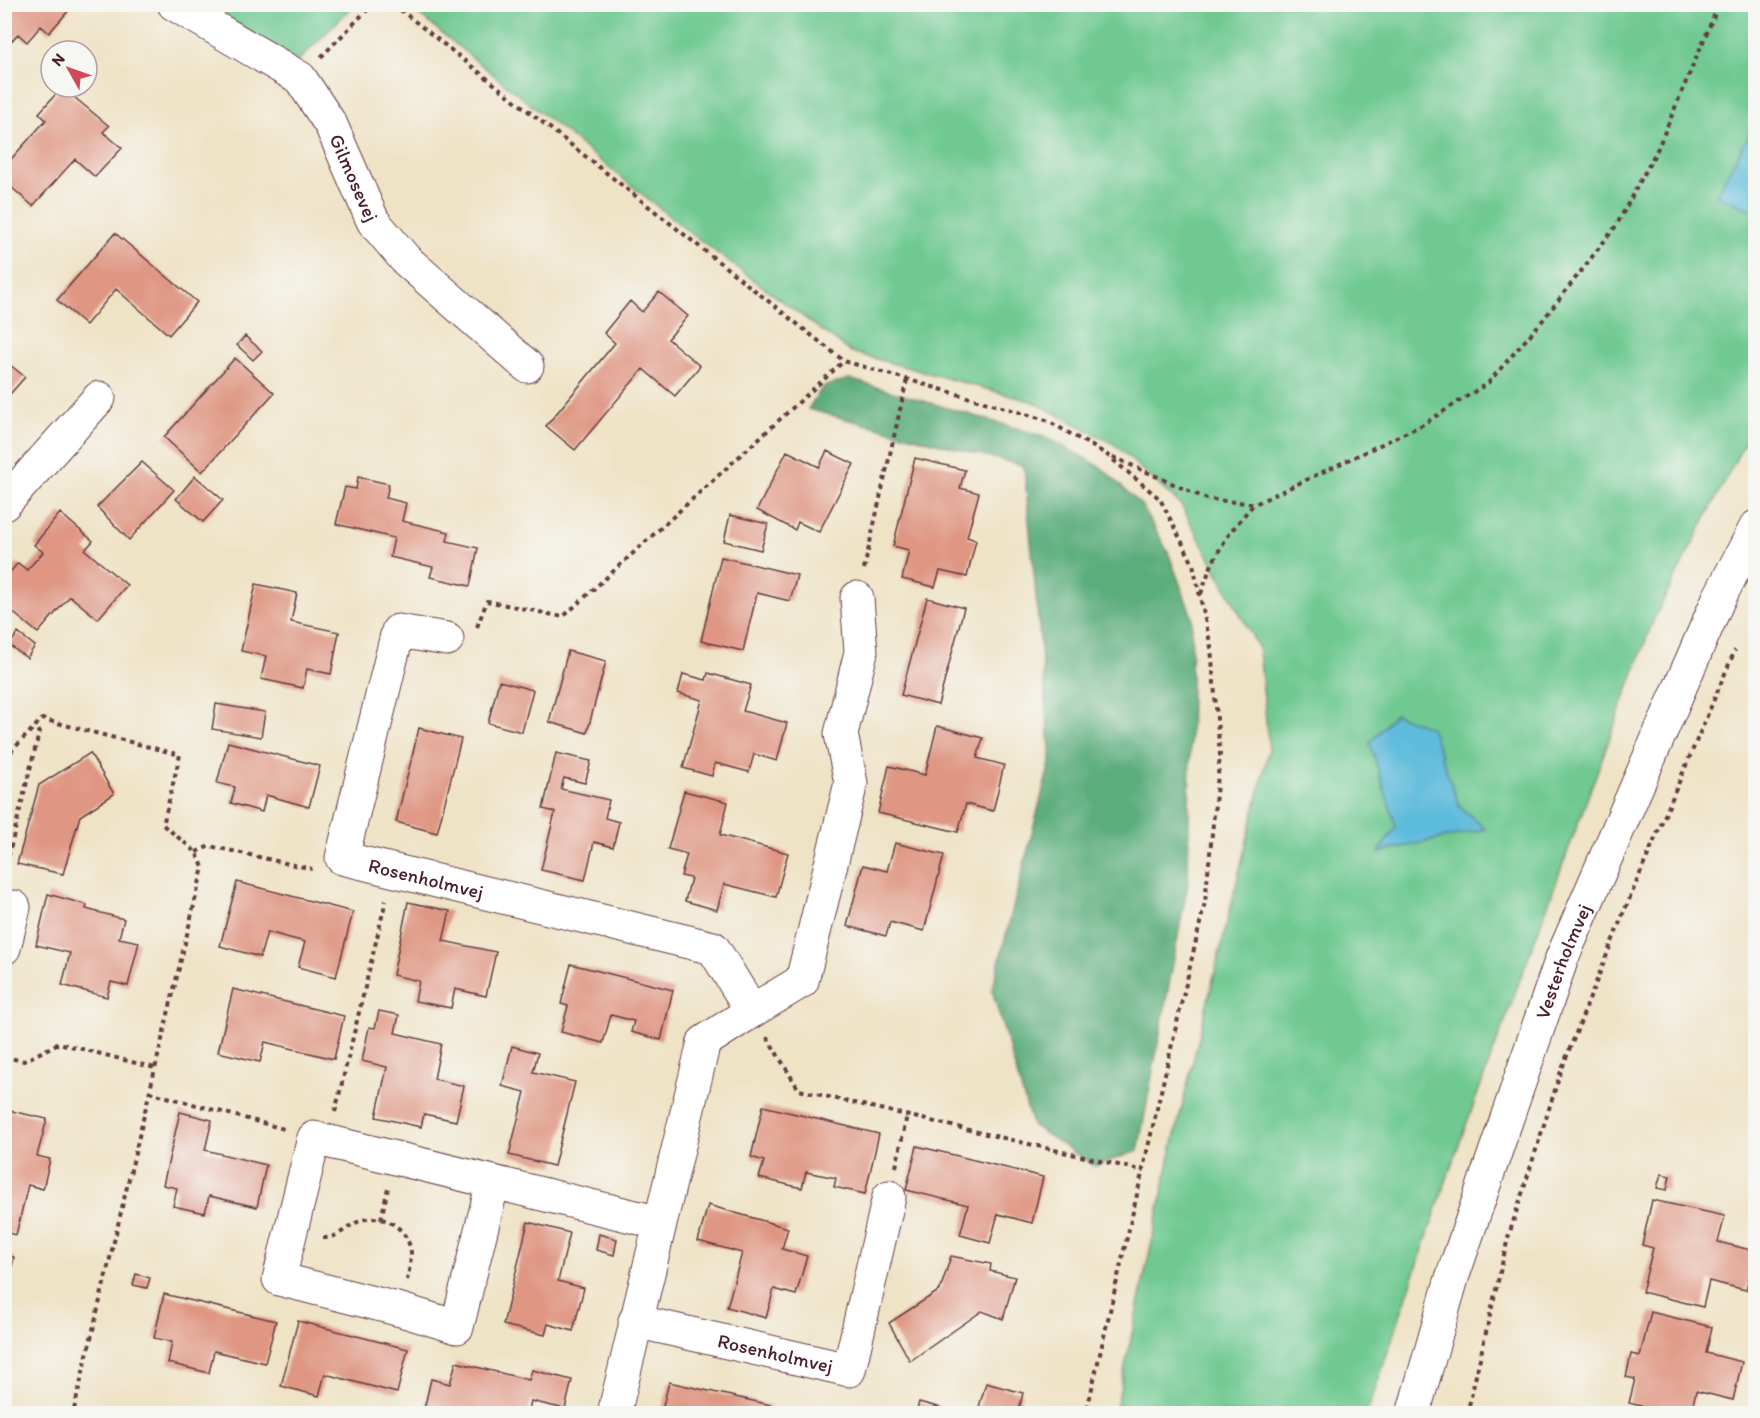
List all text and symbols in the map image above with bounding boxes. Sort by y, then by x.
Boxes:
north arrow [39,39,99,99]
text: N [47,49,69,70]
street label: Gilmosevej [324,130,384,225]
street label: Rosenholmvej [366,853,486,904]
street label: Vesterholmvej [1530,900,1596,1022]
street label: Rosenholmvej [715,1328,835,1378]

